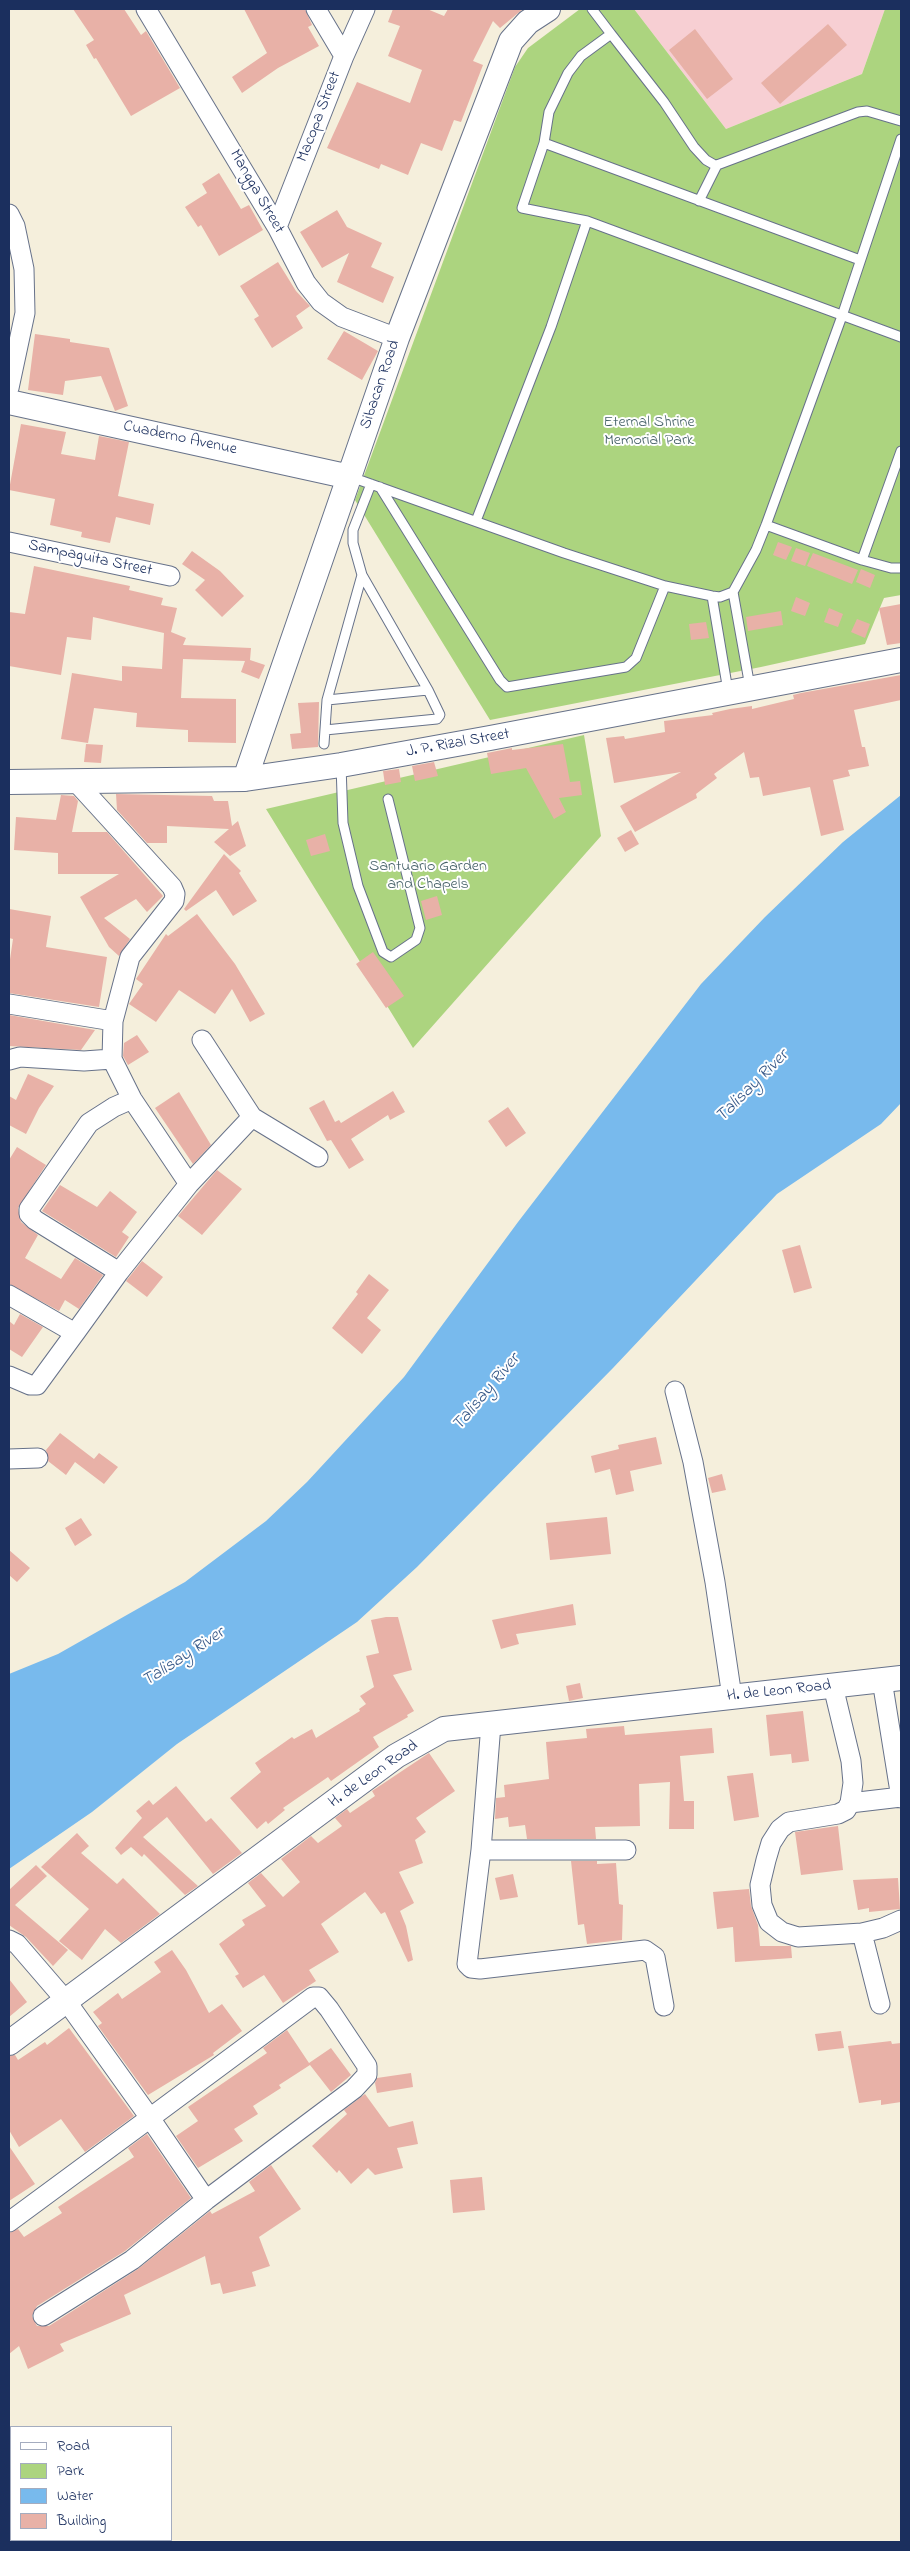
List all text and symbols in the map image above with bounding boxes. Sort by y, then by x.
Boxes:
street label: Macopa Street [294,69,346,165]
street label: Mangga Street [224,147,288,237]
street label: Sibacan Road [357,338,405,432]
park label: Eternal Shrine Memorial Park [603,413,695,451]
street label: Cuaderno Avenue [121,418,239,460]
street label: Sampaguita Street [26,536,154,582]
street label: J. P. Rizal Street [405,725,511,763]
park label: Santuario Garden and Chapels [369,857,487,895]
water label: Talisay River [712,1046,794,1128]
water label: Talisay River [449,1350,525,1436]
water label: Talisay River [139,1623,229,1693]
street label: H. de Leon Road [726,1677,832,1707]
street label: H. de Leon Road [326,1737,422,1813]
legend [10,2426,172,2541]
text: Road [57,2435,90,2457]
text: Park [57,2460,84,2482]
text: Water [57,2485,93,2507]
text: Building [57,2510,106,2532]

